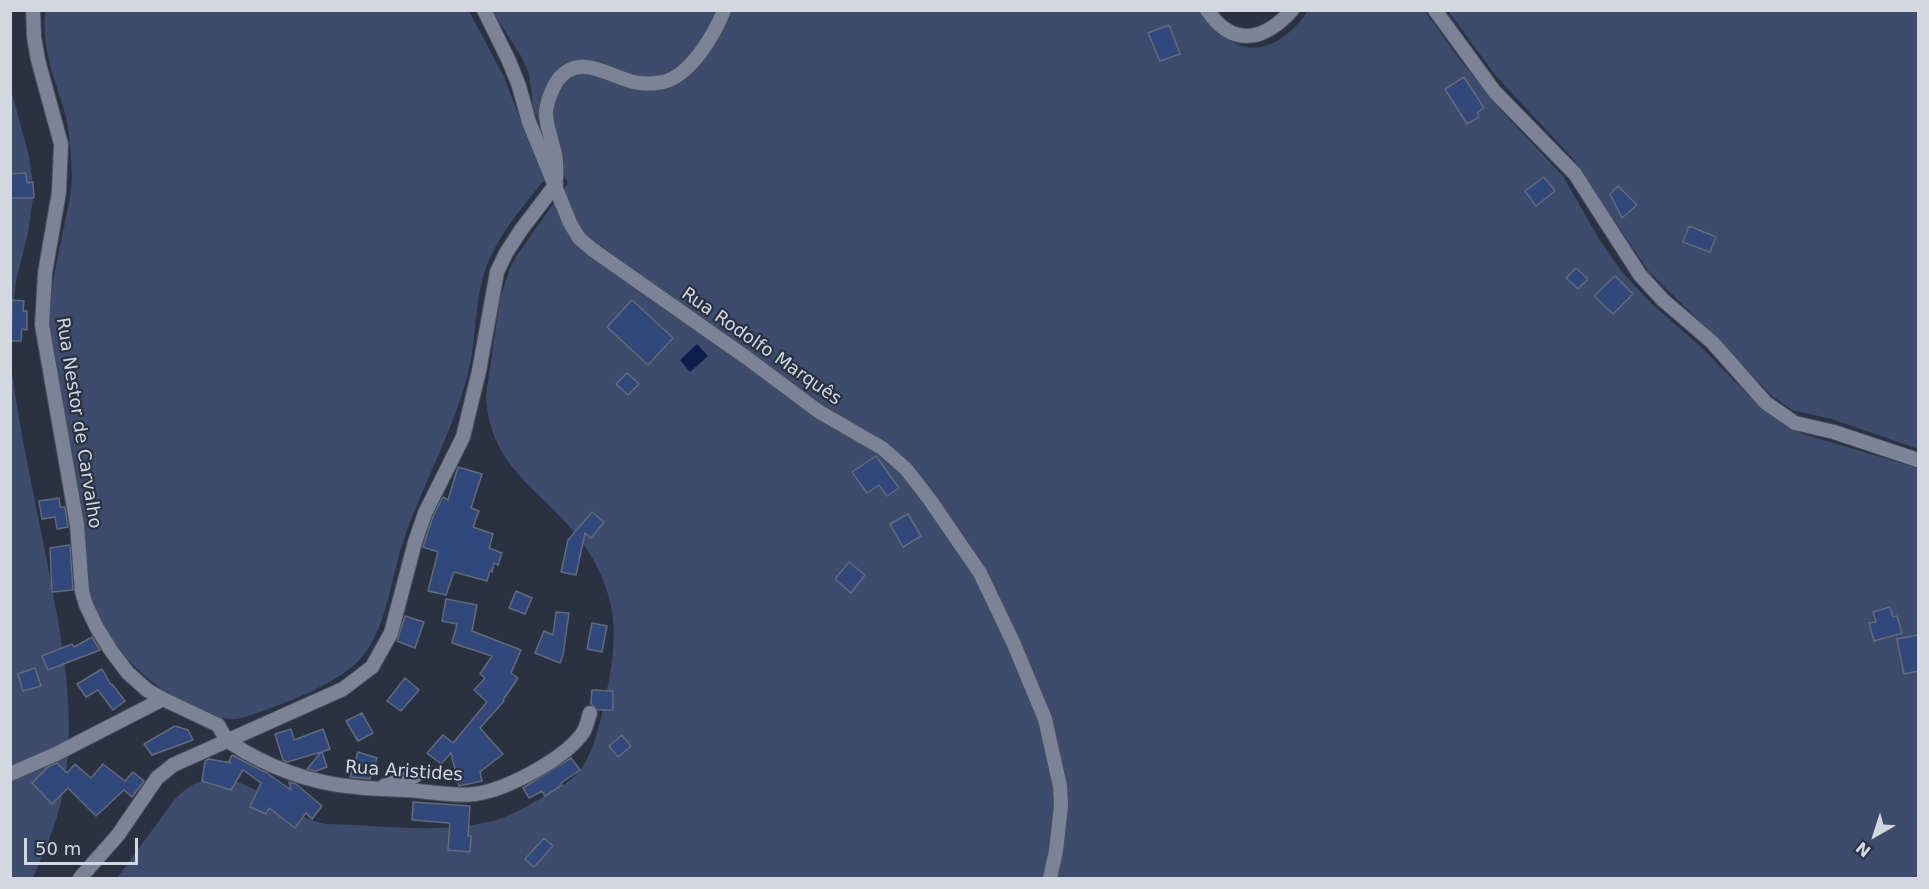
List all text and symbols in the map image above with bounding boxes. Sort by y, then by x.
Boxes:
street label: Rua Rodolfo Marquês [677,284,845,410]
street label: Rua Nestor de Carvalho [51,316,105,530]
street label: Rua Aristides [344,757,464,787]
north arrow [1845,805,1905,865]
scale bar [27,826,141,864]
text: 50 m [35,838,81,859]
text: N [1852,838,1875,861]

